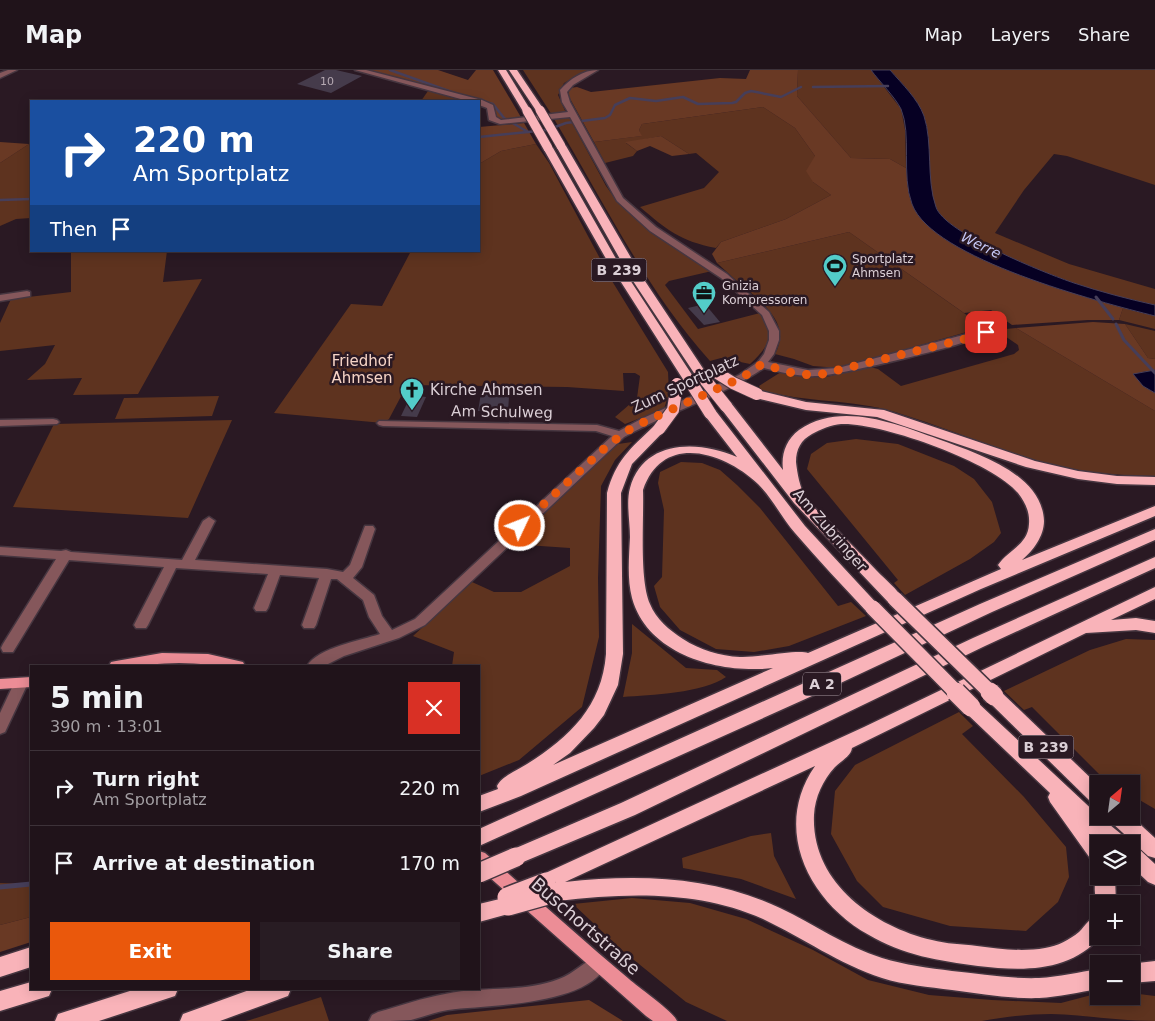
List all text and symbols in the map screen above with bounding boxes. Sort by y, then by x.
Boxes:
text: Map [25,21,82,49]
text: Map [924,24,962,45]
text: Layers [990,24,1050,45]
text: Share [1078,24,1130,45]
house number: 10 [320,75,334,88]
icon: right [50,120,115,185]
text: 220 m [133,120,255,160]
text: Am Sportplatz [133,161,289,186]
icon: arrive [107,215,135,243]
text: Then [50,218,97,240]
water label: Werre [958,228,1004,262]
place label: Sportplatz Ahmsen [852,252,914,280]
sports icon: Sportplatz Ahmsen [822,253,848,287]
road number: B 239 [592,258,646,282]
place label: Gnizia Kompressoren [722,279,807,307]
office icon: Gnizia Kompressoren [691,280,717,314]
pin [965,311,1007,353]
icon: arrive [972,318,1000,346]
street label: Zum Sportplatz [629,351,742,417]
park label: Friedhof Ahmsen [332,352,393,387]
church icon: Kirche Ahmsen [399,377,425,411]
place label: Kirche Ahmsen [430,381,543,399]
street label: Am Schulweg [451,402,553,422]
street label: Am Zubringer [789,485,871,576]
position arrow [493,499,545,551]
road number: A 2 [803,672,841,696]
text: 5 min [50,680,144,715]
button: close [408,682,460,734]
text: 390 m · 13:01 [50,717,163,736]
road number: B 239 [1018,736,1074,759]
text: Turn right [93,768,199,790]
icon: right [50,774,78,802]
north arrow [1090,775,1140,825]
map controls [1090,775,1140,1005]
text: 220 m [399,777,460,799]
text: Am Sportplatz [93,790,207,809]
button: layers [1090,835,1140,885]
icon: arrive [50,849,78,877]
text: Arrive at destination [93,852,315,874]
text: 170 m [399,852,460,874]
street label: Buschortstraße [527,873,645,979]
button: + [1090,895,1140,945]
button: Exit [50,922,250,980]
button: Share [260,922,460,980]
button: − [1090,955,1140,1005]

